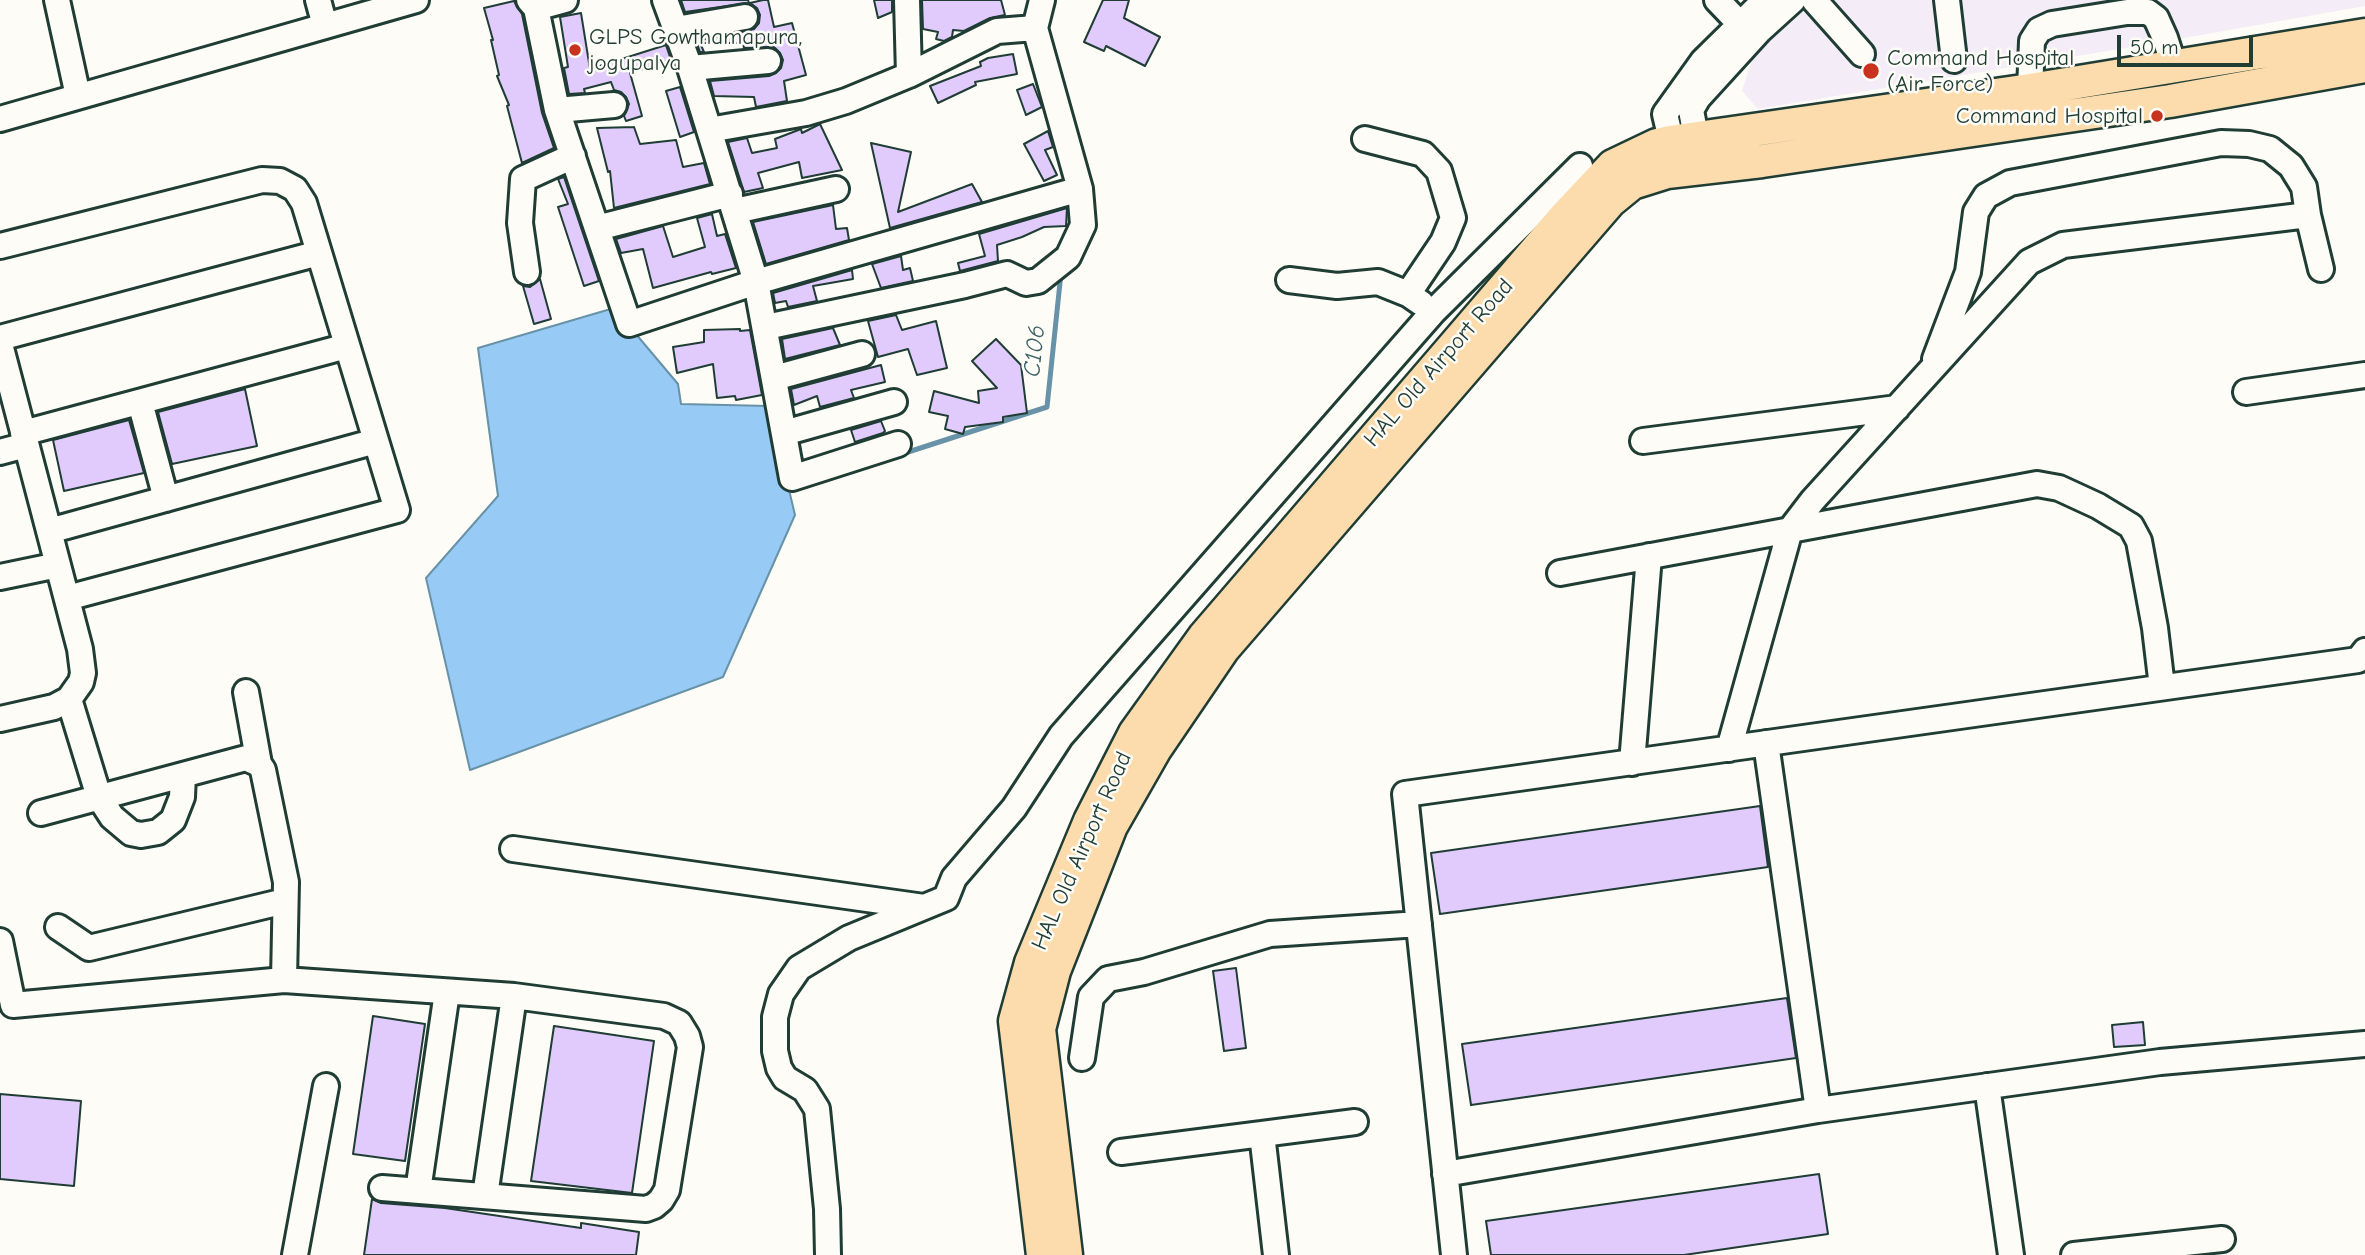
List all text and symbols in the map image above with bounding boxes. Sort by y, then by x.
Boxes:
scale bar [2120,21,2256,65]
place label: GLPS Gowthamapura, jogupalya [589,23,802,77]
text: 50 m [2130,35,2179,59]
marker: GLPS Gowthamapura, jogupalya [567,42,583,58]
place label: Command Hospital (Air Force) [1887,44,2074,98]
marker: Command Hospital (Air Force) [1861,61,1881,81]
place label: Command Hospital [1956,102,2143,130]
marker: Command Hospital [2149,108,2165,124]
street label: HAL Old Airport Road [1358,273,1520,453]
water label: C106 [1018,324,1052,378]
street label: HAL Old Airport Road [1026,748,1138,954]

